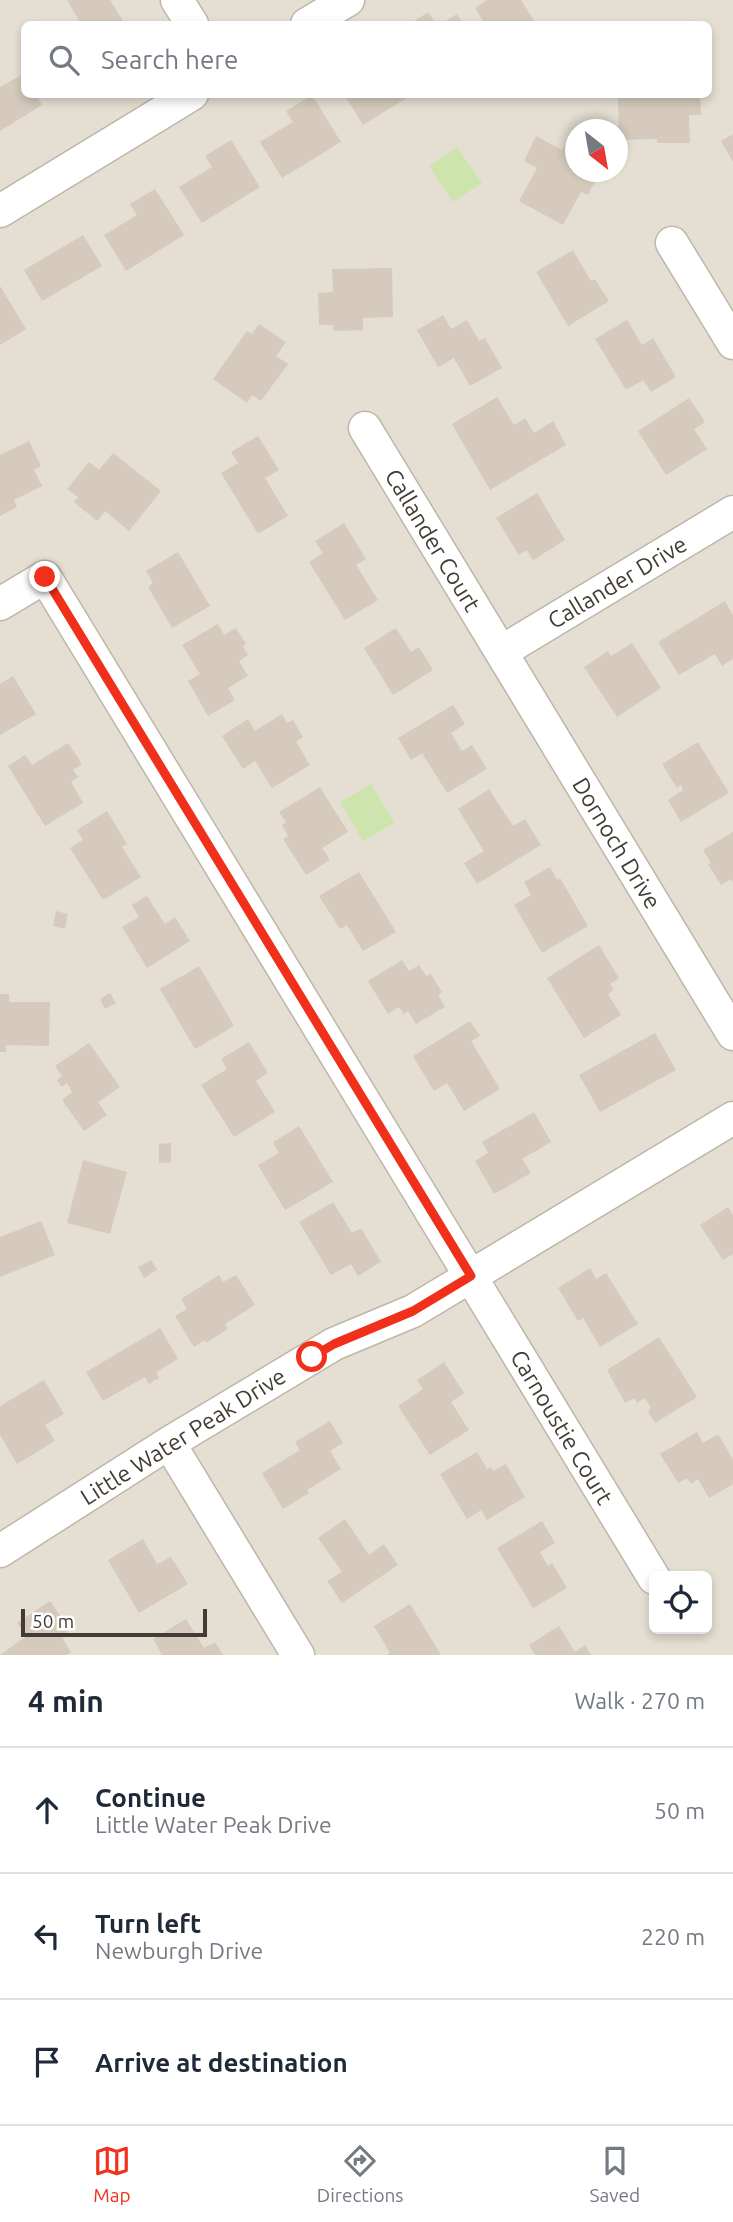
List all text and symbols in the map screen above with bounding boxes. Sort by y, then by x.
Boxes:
search box [21,21,712,98]
icon: search [45,41,83,79]
text: Search here [101,45,238,74]
north arrow [565,119,628,182]
street label: Callander Court [381,464,485,616]
street label: Callander Drive [543,531,691,633]
route end [29,561,60,592]
street label: Dornoch Drive [568,773,666,913]
route start [296,1341,327,1372]
street label: Carnoustie Court [506,1345,618,1509]
street label: Little Water Peak Drive [76,1363,290,1509]
map controls [649,1571,712,1634]
button: locate [649,1571,712,1634]
scale bar [21,1606,206,1638]
text: 50 m [32,1610,74,1632]
text: 4 min [28,1684,104,1718]
text: Walk · 270 m [574,1688,705,1713]
text: Continue [95,1783,206,1812]
icon: ahead [28,1791,66,1829]
text: 50 m [654,1798,705,1823]
text: Little Water Peak Drive [95,1812,332,1837]
text: Turn left [95,1909,201,1938]
icon: left [28,1917,66,1955]
text: 220 m [641,1924,705,1949]
text: Newburgh Drive [95,1938,263,1963]
icon: arrive [28,2043,66,2081]
text: Arrive at destination [95,2048,348,2077]
tab: Map [93,2142,131,2206]
tab: Directions [317,2142,404,2206]
tab: Saved [589,2142,640,2206]

